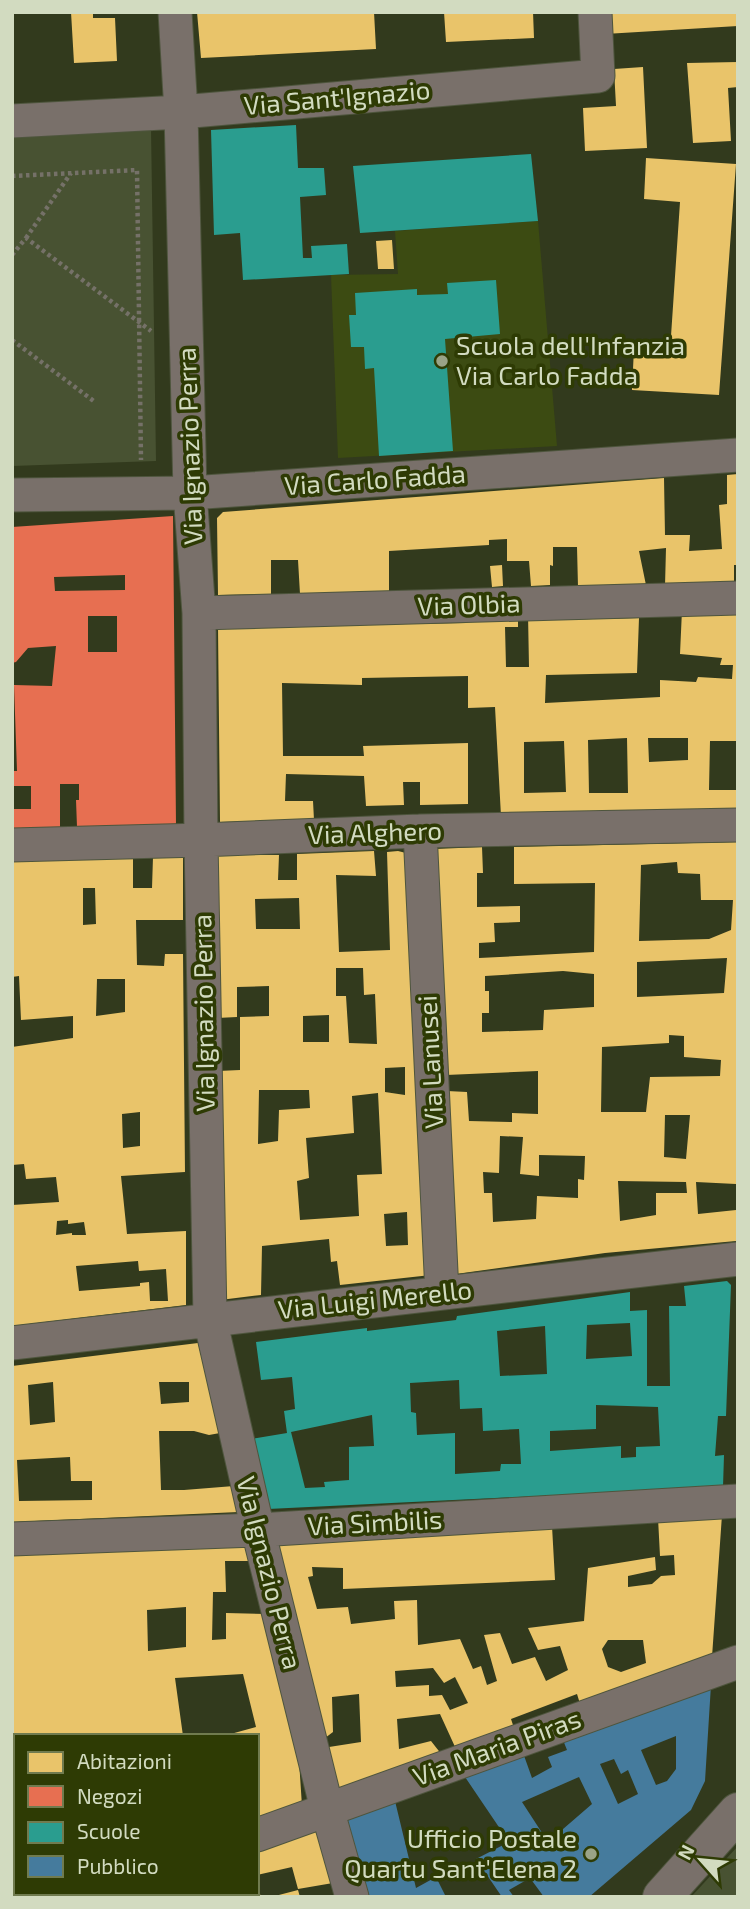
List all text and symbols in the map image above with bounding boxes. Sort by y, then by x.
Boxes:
street label: Via Sant'Ignazio [242,73,431,120]
place label: Scuola dell'Infanzia Via Carlo Fadda [456,329,685,390]
street label: Via Ignazio Perra [170,347,207,545]
marker: Scuola dell'Infanzia Via Carlo Fadda [434,353,450,369]
street label: Via Carlo Fadda [283,457,467,500]
street label: Via Olbia [417,586,521,621]
street label: Via Alghero [307,814,442,849]
street label: Via Ignazio Perra [185,914,220,1112]
street label: Via Lanusei [411,995,448,1130]
street label: Via Luigi Merello [276,1273,473,1324]
street label: Via Ignazio Perra [232,1473,309,1672]
street label: Via Simbilis [307,1502,443,1541]
street label: Via Maria Piras [408,1702,585,1791]
legend [14,1734,259,1895]
text: Abitazioni [77,1748,172,1773]
text: Negozi [77,1783,143,1808]
text: Scuole [77,1818,140,1843]
place label: Ufficio Postale Quartu Sant'Elena 2 [344,1822,577,1883]
north arrow [666,1825,736,1895]
text: N [672,1841,699,1863]
marker: Ufficio Postale Quartu Sant'Elena 2 [583,1846,599,1862]
text: Pubblico [77,1853,159,1878]

